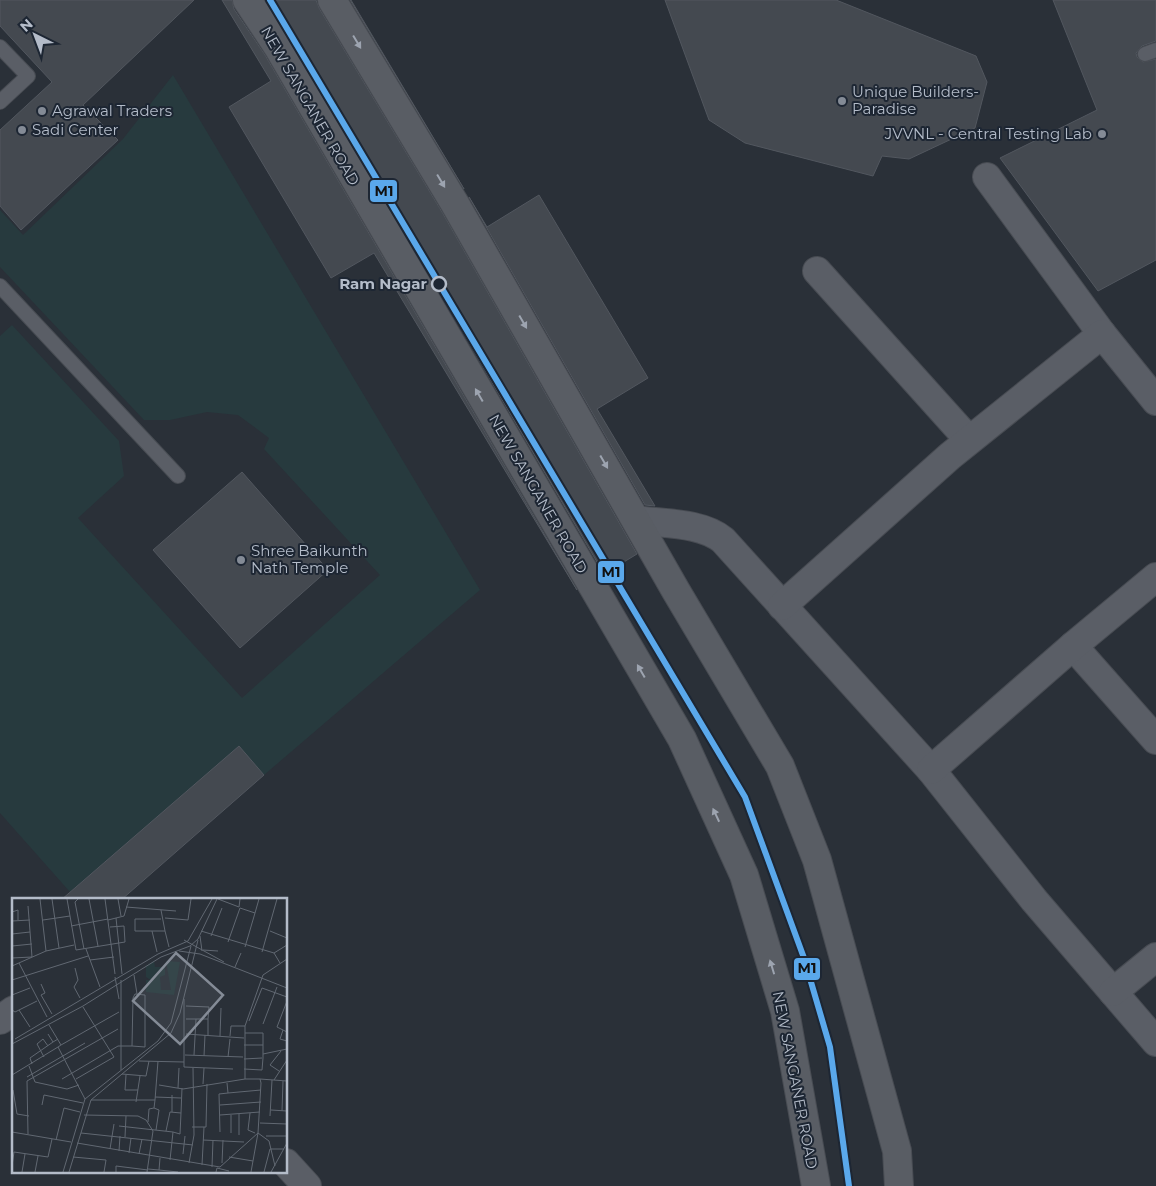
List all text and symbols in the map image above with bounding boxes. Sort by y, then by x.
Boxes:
north arrow [10,10,60,60]
text: N [16,15,37,36]
street label: NEW SANGANER ROAD [257,23,364,189]
one-way arrow [353,35,362,48]
place label: Unique Builders- Paradise [852,82,979,118]
marker: Unique Builders- Paradise [836,95,848,107]
place label: Agrawal Traders [52,101,172,120]
marker: Agrawal Traders [36,105,48,117]
place label: Sadi Center [32,120,119,139]
marker: Sadi Center [16,124,28,136]
place label: JVVNL - Central Testing Lab [884,124,1092,143]
marker: JVVNL - Central Testing Lab [1096,128,1108,140]
one-way arrow [437,175,446,188]
line badge: M1 [369,179,398,203]
text: M1 [375,182,393,200]
place label: Ram Nagar [339,274,428,293]
marker: Ram Nagar [431,276,447,292]
one-way arrow [518,315,527,328]
one-way arrow [475,388,484,401]
street label: NEW SANGANER ROAD [485,411,592,577]
one-way arrow [599,456,608,469]
place label: Shree Baikunth Nath Temple [251,541,368,577]
marker: Shree Baikunth Nath Temple [235,554,247,566]
line badge: M1 [597,560,625,584]
text: M1 [602,563,620,581]
one-way arrow [637,664,646,677]
one-way arrow [712,808,720,822]
inset map [12,898,288,1174]
line badge: M1 [793,957,821,981]
one-way arrow [767,959,775,974]
text: M1 [798,959,816,977]
street label: NEW SANGANER ROAD [769,989,822,1170]

